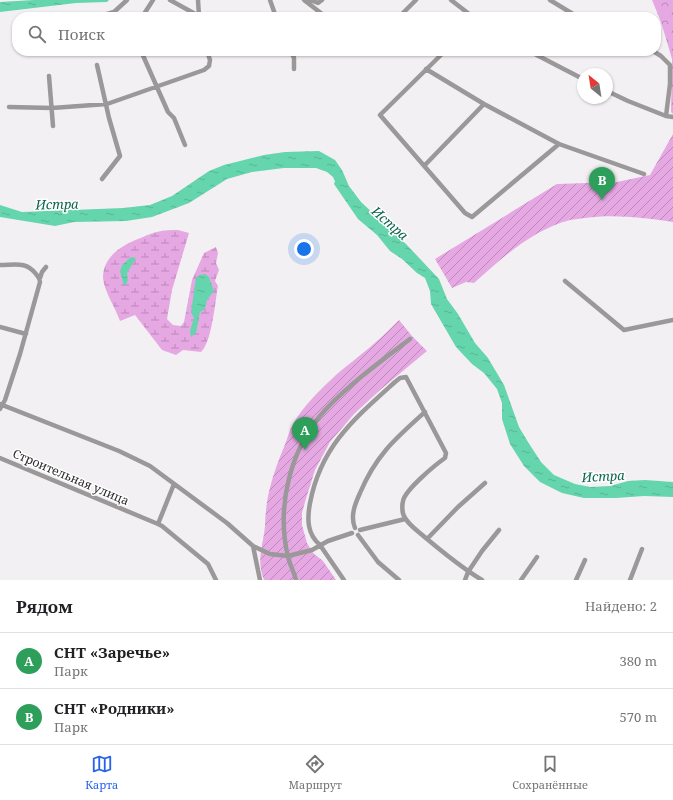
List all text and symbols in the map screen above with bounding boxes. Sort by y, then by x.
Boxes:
search box [12,12,661,56]
icon: search [26,23,48,45]
text: Поиск [58,24,105,44]
north arrow [577,68,613,104]
pin: B [589,167,615,200]
water label: Истра [34,195,79,213]
water label: Истра [367,201,413,244]
your location [294,239,314,259]
pin: A [292,417,318,450]
street label: Строительная улица [10,445,132,509]
water label: Истра [580,466,626,486]
text: Рядом [16,595,73,618]
text: Найдено: 2 [585,597,657,615]
text: СНТ «Заречье» [54,642,170,662]
text: A [24,652,34,670]
text: 380 m [620,652,657,670]
text: Парк [54,662,88,680]
text: СНТ «Родники» [54,698,174,718]
text: B [25,708,33,726]
text: 570 m [620,708,657,726]
text: Парк [54,718,88,736]
tab: Карта [85,753,118,792]
tab: Маршрут [289,753,342,792]
tab: Сохранённые [512,753,588,792]

